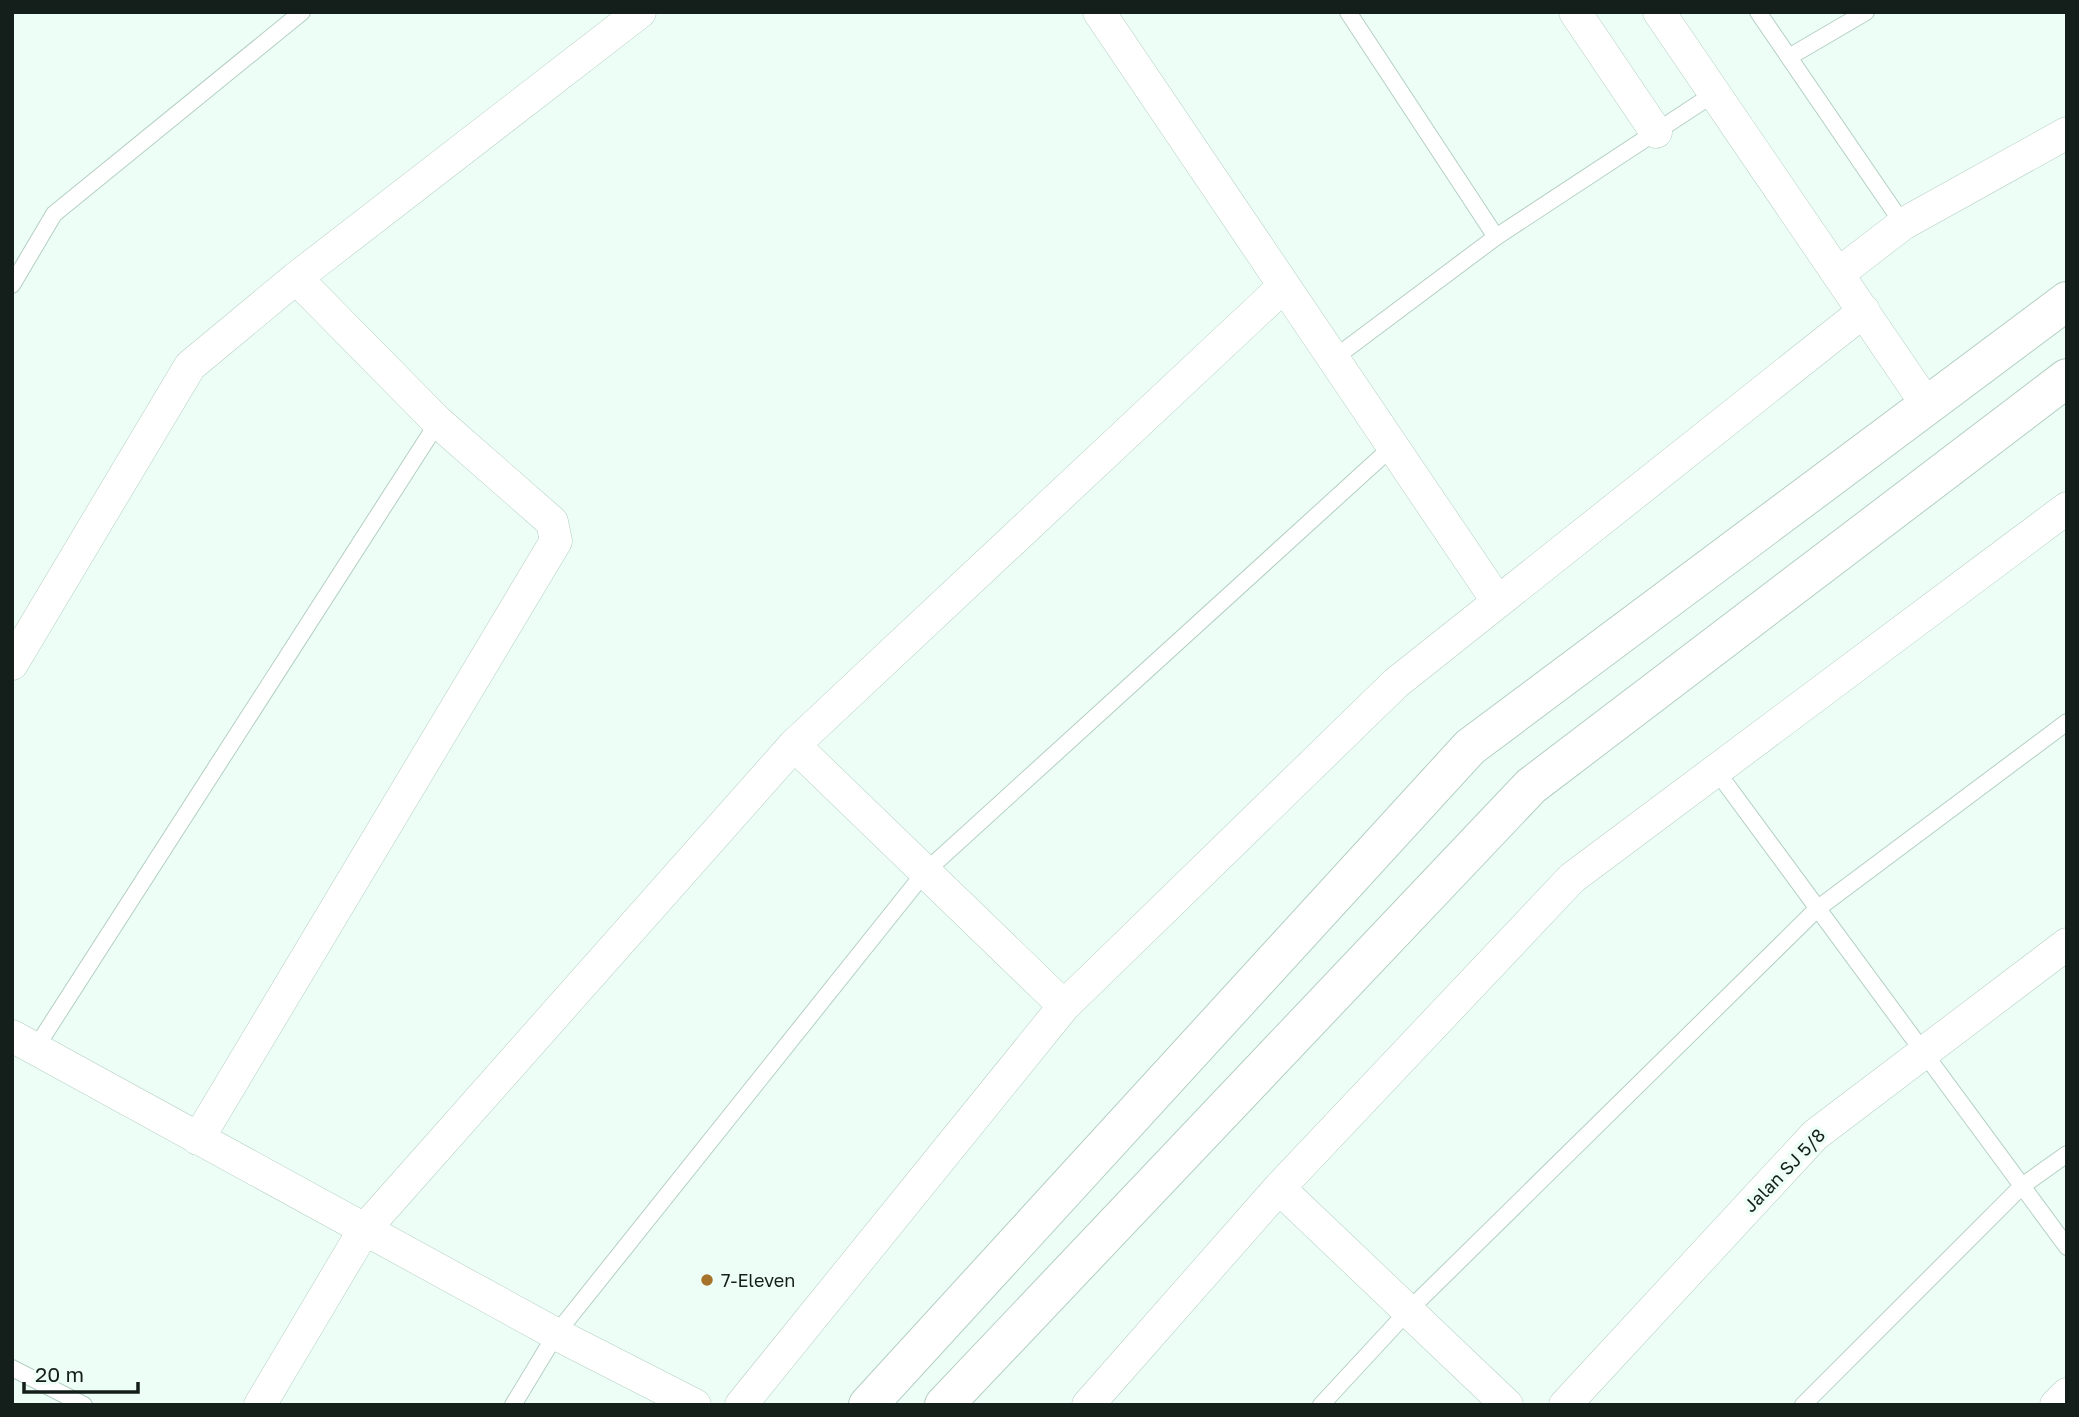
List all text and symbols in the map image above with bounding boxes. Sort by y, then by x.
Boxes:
street label: Jalan SJ 5/8 [1739,1124,1829,1216]
place label: 7-Eleven [721,1269,795,1291]
marker: 7-Eleven [699,1272,715,1288]
scale bar [24,1350,138,1394]
text: 20 m [35,1361,84,1387]

